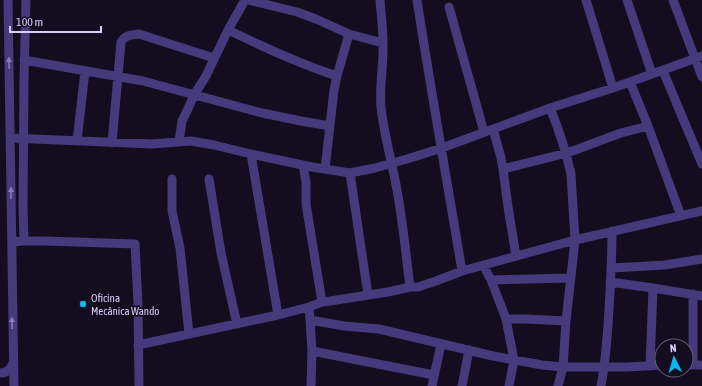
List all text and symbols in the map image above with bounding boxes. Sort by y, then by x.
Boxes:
scale bar [10,8,101,34]
text: 100 m [16,15,43,29]
one-way arrow [6,56,12,69]
one-way arrow [8,186,14,199]
place label: Oficina Mecânica Wando [91,292,160,317]
marker: Oficina Mecânica Wando [78,299,88,309]
one-way arrow [9,316,15,329]
north arrow [654,338,694,378]
text: N [669,342,677,354]

